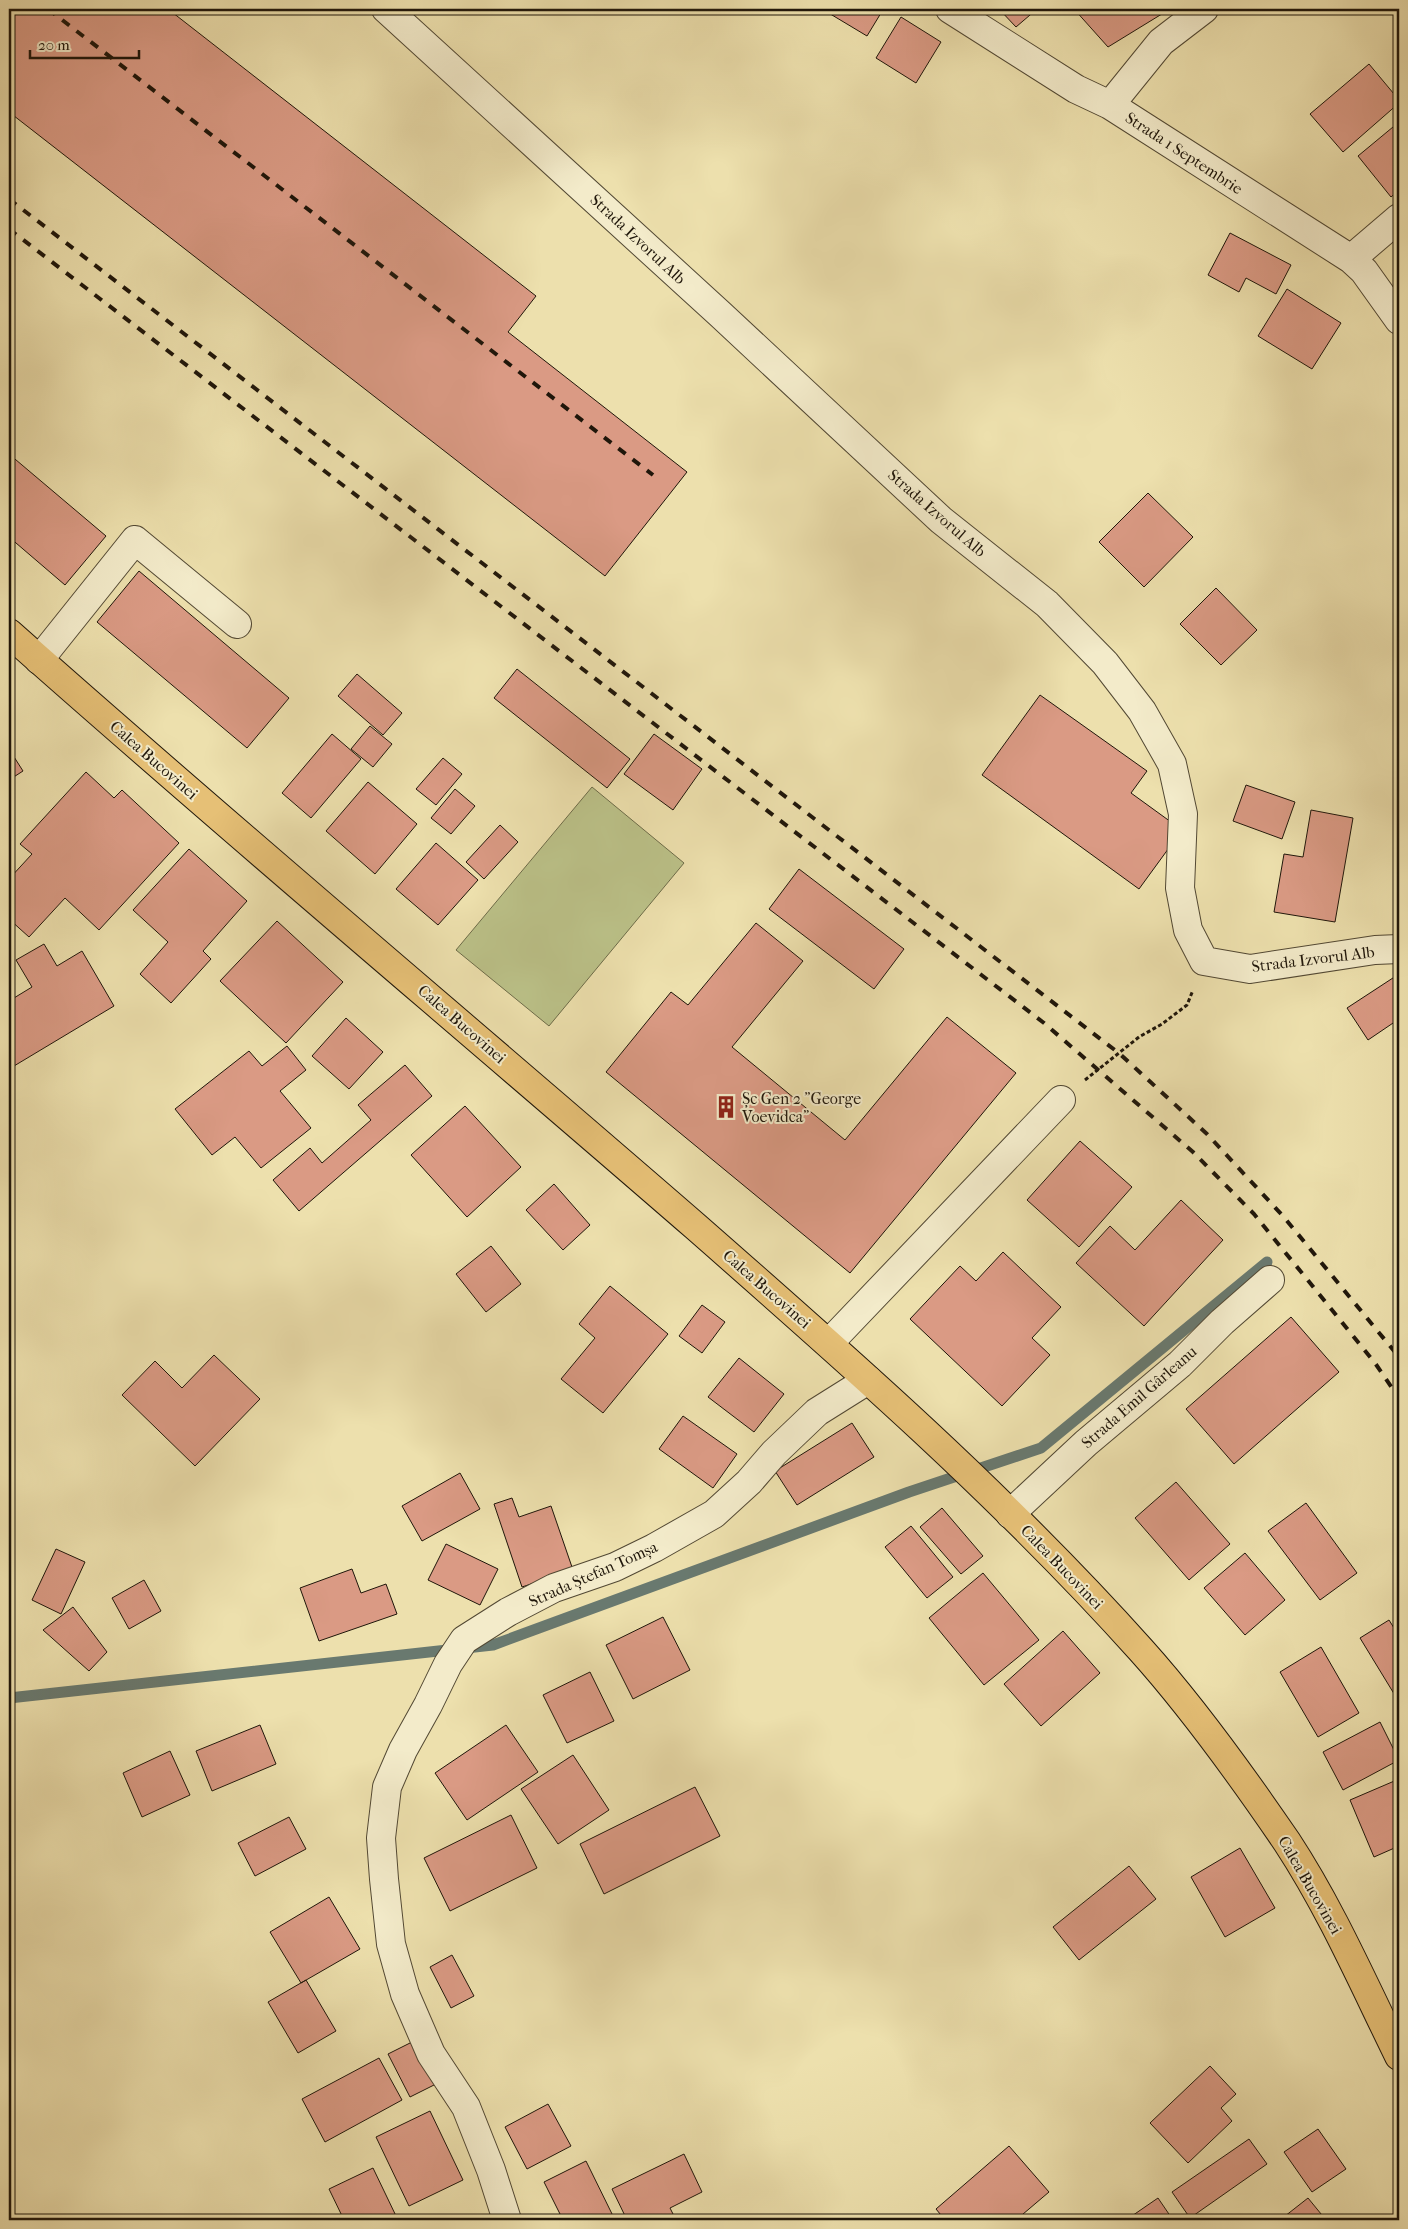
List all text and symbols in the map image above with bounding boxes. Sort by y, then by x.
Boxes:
scale bar [30,28,139,60]
text: 20 m [38,36,70,54]
street label: Strada 1 Septembrie [1122,108,1246,198]
street label: Strada Izvorul Alb [586,190,690,288]
street label: Strada Izvorul Alb [884,465,990,561]
street label: Calea Bucovinei [106,717,202,803]
street label: Strada Izvorul Alb [1251,942,1375,976]
street label: Calea Bucovinei [414,981,510,1067]
place label: Șc Gen 2 "George Voevidca" [741,1089,861,1126]
building icon: Șc Gen 2 "George Voevidca" [713,1094,739,1120]
street label: Calea Bucovinei [719,1246,815,1332]
street label: Strada Emil Gârleanu [1077,1342,1201,1452]
street label: Calea Bucovinei [1017,1521,1107,1613]
street label: Strada Ștefan Tomșa [526,1537,661,1611]
street label: Calea Bucovinei [1274,1833,1346,1938]

